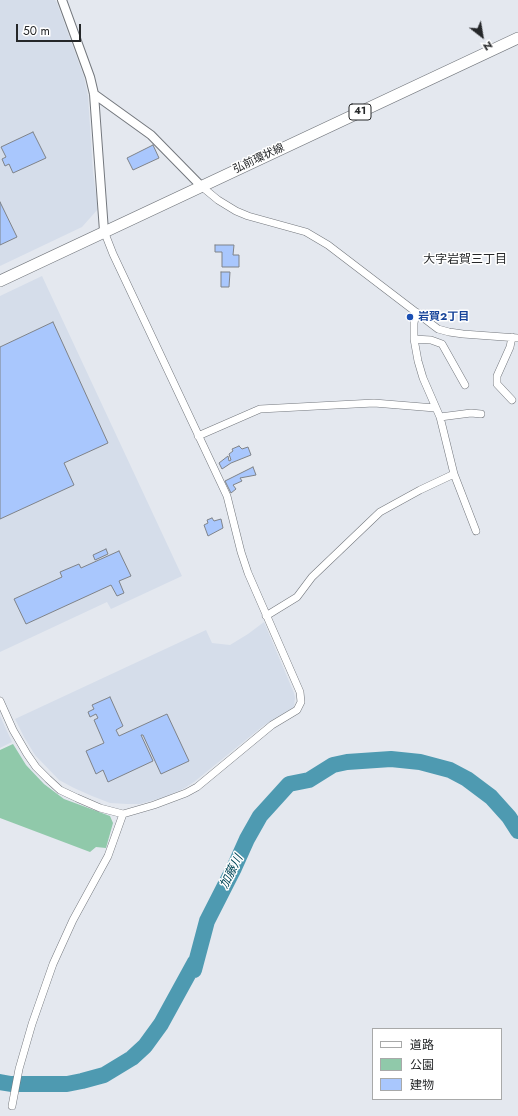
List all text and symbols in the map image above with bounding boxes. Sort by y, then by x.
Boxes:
scale bar [18,16,83,42]
north arrow [462,16,502,56]
text: 50 m [23,22,50,40]
text: N [480,37,496,55]
road number: 41 [349,104,371,120]
street label: 弘前環状線 [231,141,287,177]
district label: 大字岩賀三丁目 [423,253,507,267]
place label: 岩賀2丁目 [418,310,469,324]
marker: 岩賀2丁目 [405,312,415,322]
water label: 加藤川 [217,853,247,891]
legend [372,1028,502,1100]
text: 道路 [410,1036,434,1054]
text: 公園 [410,1056,434,1074]
text: 建物 [410,1076,434,1094]

